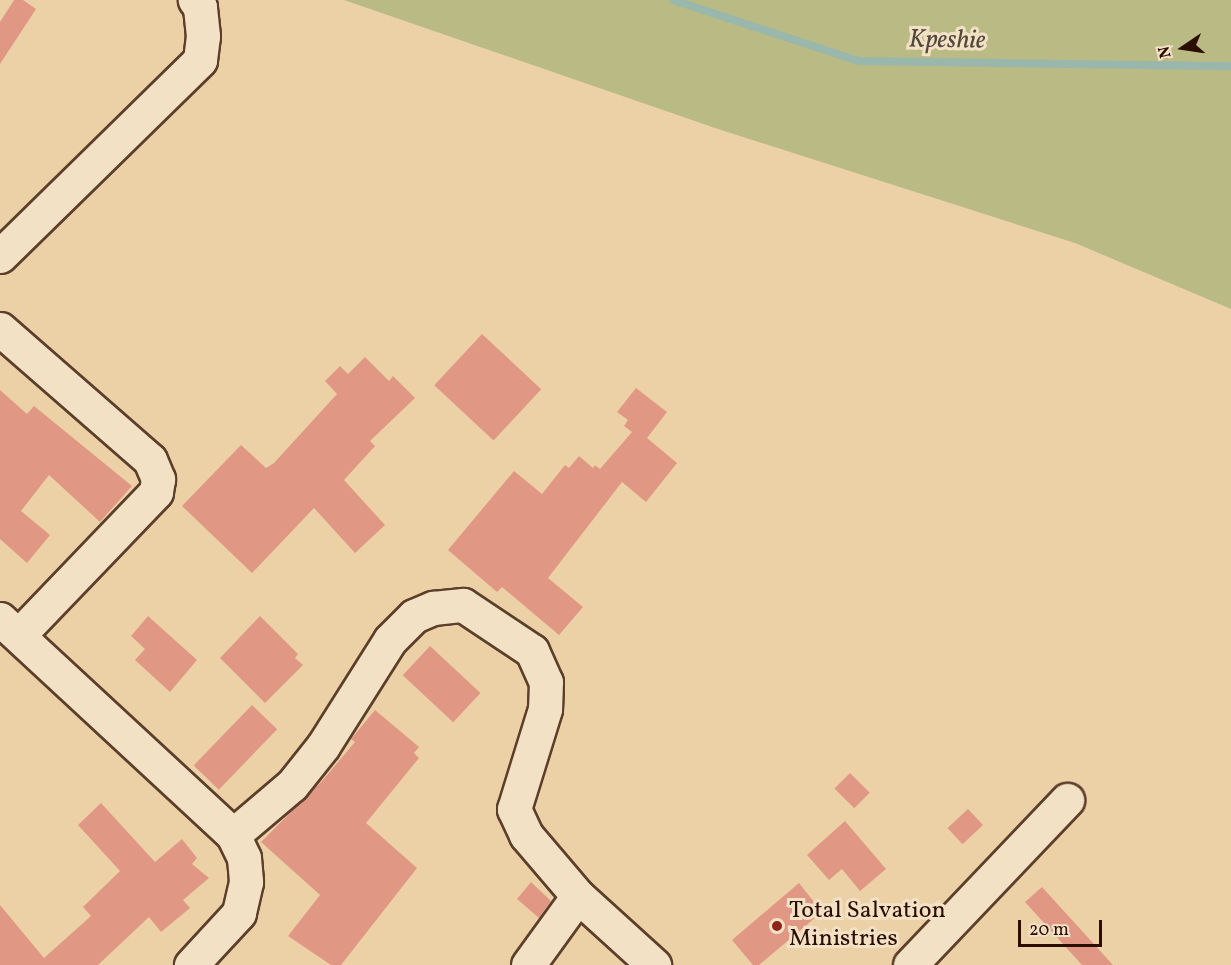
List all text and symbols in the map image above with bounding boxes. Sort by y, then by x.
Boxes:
north arrow [1153,18,1213,78]
water label: Kpeshie [908,25,986,57]
text: N [1153,44,1177,60]
place label: Total Salvation Ministries [789,898,946,954]
scale bar [1021,908,1105,946]
text: 20 m [1029,918,1069,943]
marker: Total Salvation Ministries [770,919,784,933]

